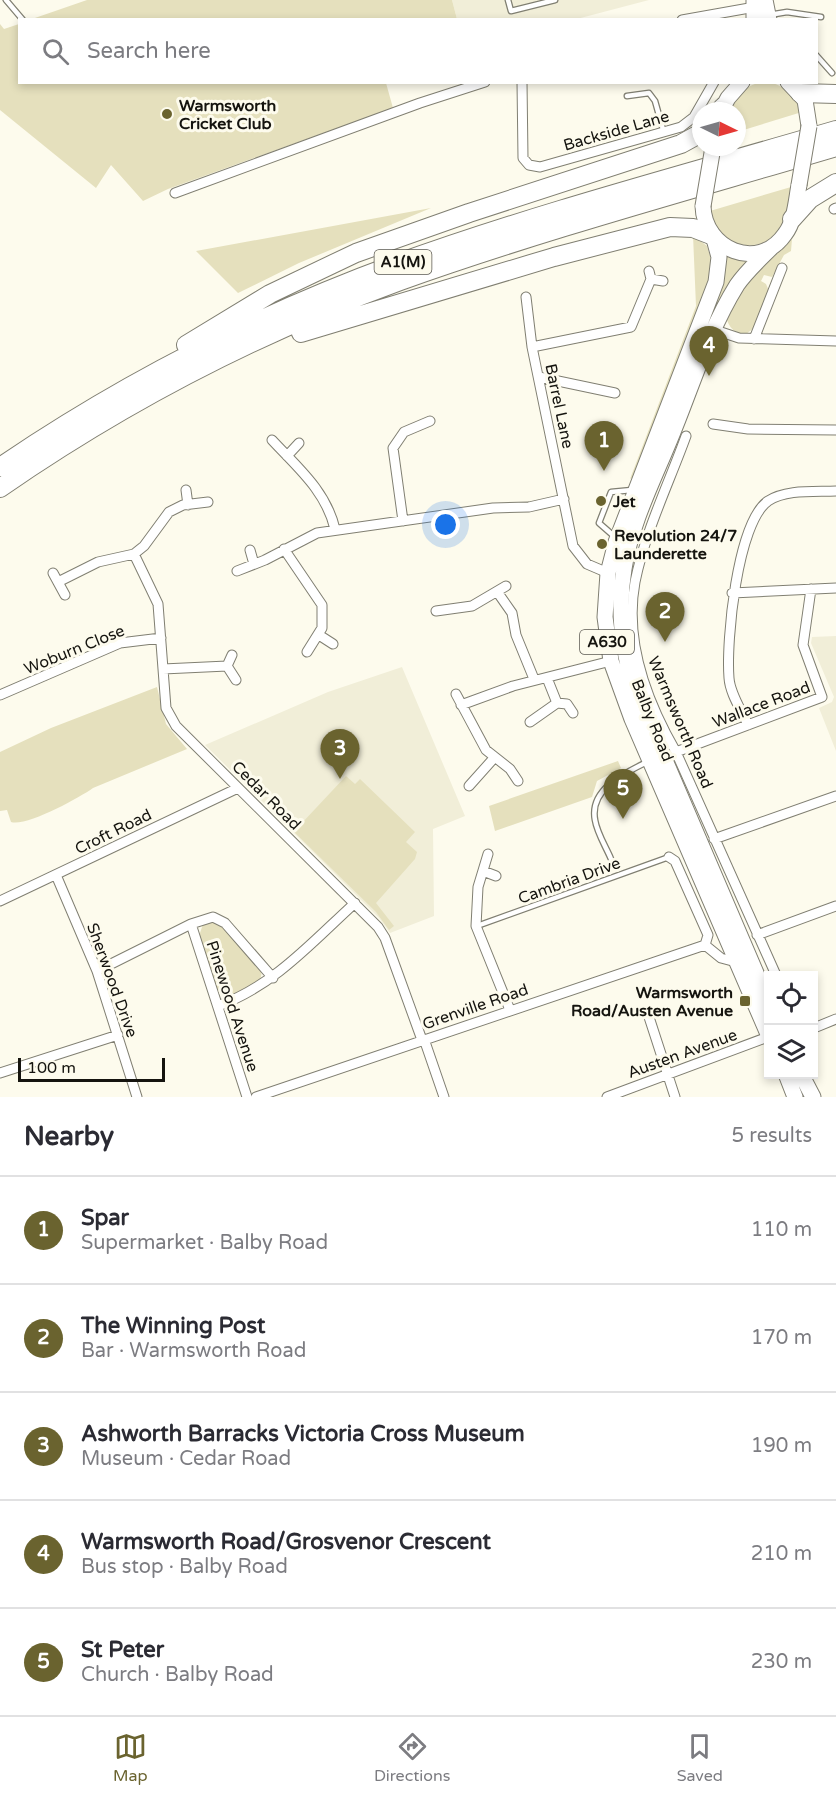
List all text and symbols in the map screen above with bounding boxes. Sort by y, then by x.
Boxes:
search box [18,18,818,84]
icon: search [39,35,72,68]
text: Search here [87,38,211,64]
place label: Warmsworth Cricket Club [179,96,276,134]
north arrow [692,102,746,156]
street label: Backside Lane [561,106,672,156]
marker: Warmsworth Cricket Club [160,107,174,121]
road number: A1(M) [374,250,432,274]
pin: 4 [690,326,728,376]
street label: Barrel Lane [540,362,578,451]
pin: 1 [584,422,624,471]
place label: Jet [612,492,637,512]
marker: Jet [594,494,608,508]
your location [431,510,460,539]
place label: Revolution 24/7 Launderette [614,526,737,564]
marker: Revolution 24/7 Launderette [595,537,609,551]
pin: 2 [646,592,684,642]
street label: Woburn Close [21,621,128,679]
road number: A630 [580,630,634,654]
street label: Warmsworth Road [643,653,717,791]
street label: Balby Road [627,676,678,764]
street label: Wallace Road [710,677,813,733]
pin: 3 [320,730,360,779]
street label: Cedar Road [228,757,305,834]
pin: 5 [604,770,642,819]
street label: Croft Road [72,805,155,859]
street label: Cambria Drive [515,853,623,909]
street label: Sherwood Drive [82,920,142,1040]
street label: Pinewood Avenue [201,938,263,1074]
map controls [764,971,818,1079]
button: locate [764,971,818,1025]
street label: Grenville Road [420,980,531,1034]
place label: Warmsworth Road/Austen Avenue [571,983,733,1021]
marker: Warmsworth Road/Austen Avenue [738,994,752,1008]
street label: Austen Avenue [625,1025,740,1083]
button: layers [764,1025,818,1079]
scale bar [18,1055,165,1082]
text: 100 m [27,1058,76,1078]
text: Nearby [24,1121,114,1152]
text: 5 results [732,1124,812,1148]
text: Spar [81,1205,129,1231]
text: 1 [37,1218,50,1242]
text: 110 m [751,1218,812,1242]
text: Supermarket · Balby Road [81,1231,328,1255]
text: The Winning Post [81,1313,265,1339]
text: 2 [37,1326,50,1350]
text: 170 m [751,1326,812,1350]
text: Bar · Warmsworth Road [81,1339,306,1363]
text: Ashworth Barracks Victoria Cross Museum [81,1421,525,1447]
text: 3 [37,1434,50,1458]
text: 190 m [751,1434,812,1458]
text: Museum · Cedar Road [81,1447,291,1471]
text: Warmsworth Road/Grosvenor Crescent [81,1529,491,1555]
text: 4 [37,1542,50,1566]
text: 210 m [751,1542,812,1566]
text: Bus stop · Balby Road [81,1555,288,1579]
text: St Peter [81,1637,164,1663]
text: 5 [37,1650,50,1674]
text: 230 m [751,1650,812,1674]
text: Church · Balby Road [81,1663,274,1687]
tab: Map [113,1730,148,1786]
tab: Directions [374,1730,450,1786]
tab: Saved [677,1730,723,1786]

